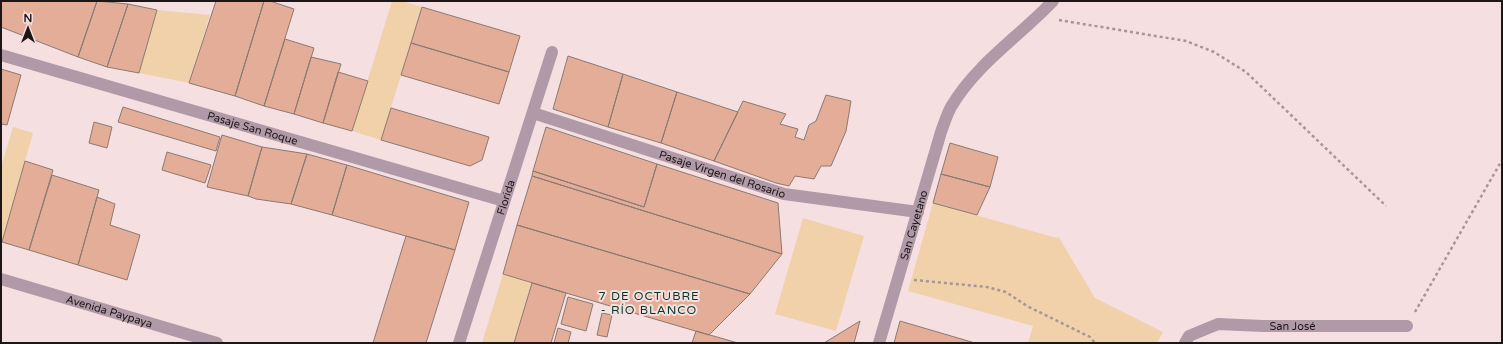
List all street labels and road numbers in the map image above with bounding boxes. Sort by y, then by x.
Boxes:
street label: Pasaje San Roque [206,109,299,147]
street label: Pasaje Virgen del Rosario [657,148,788,201]
street label: Florida [494,178,517,216]
street label: San Cayetano [897,188,930,261]
street label: Avenida Paypaya [65,292,154,330]
street label: San José [1270,320,1315,333]

